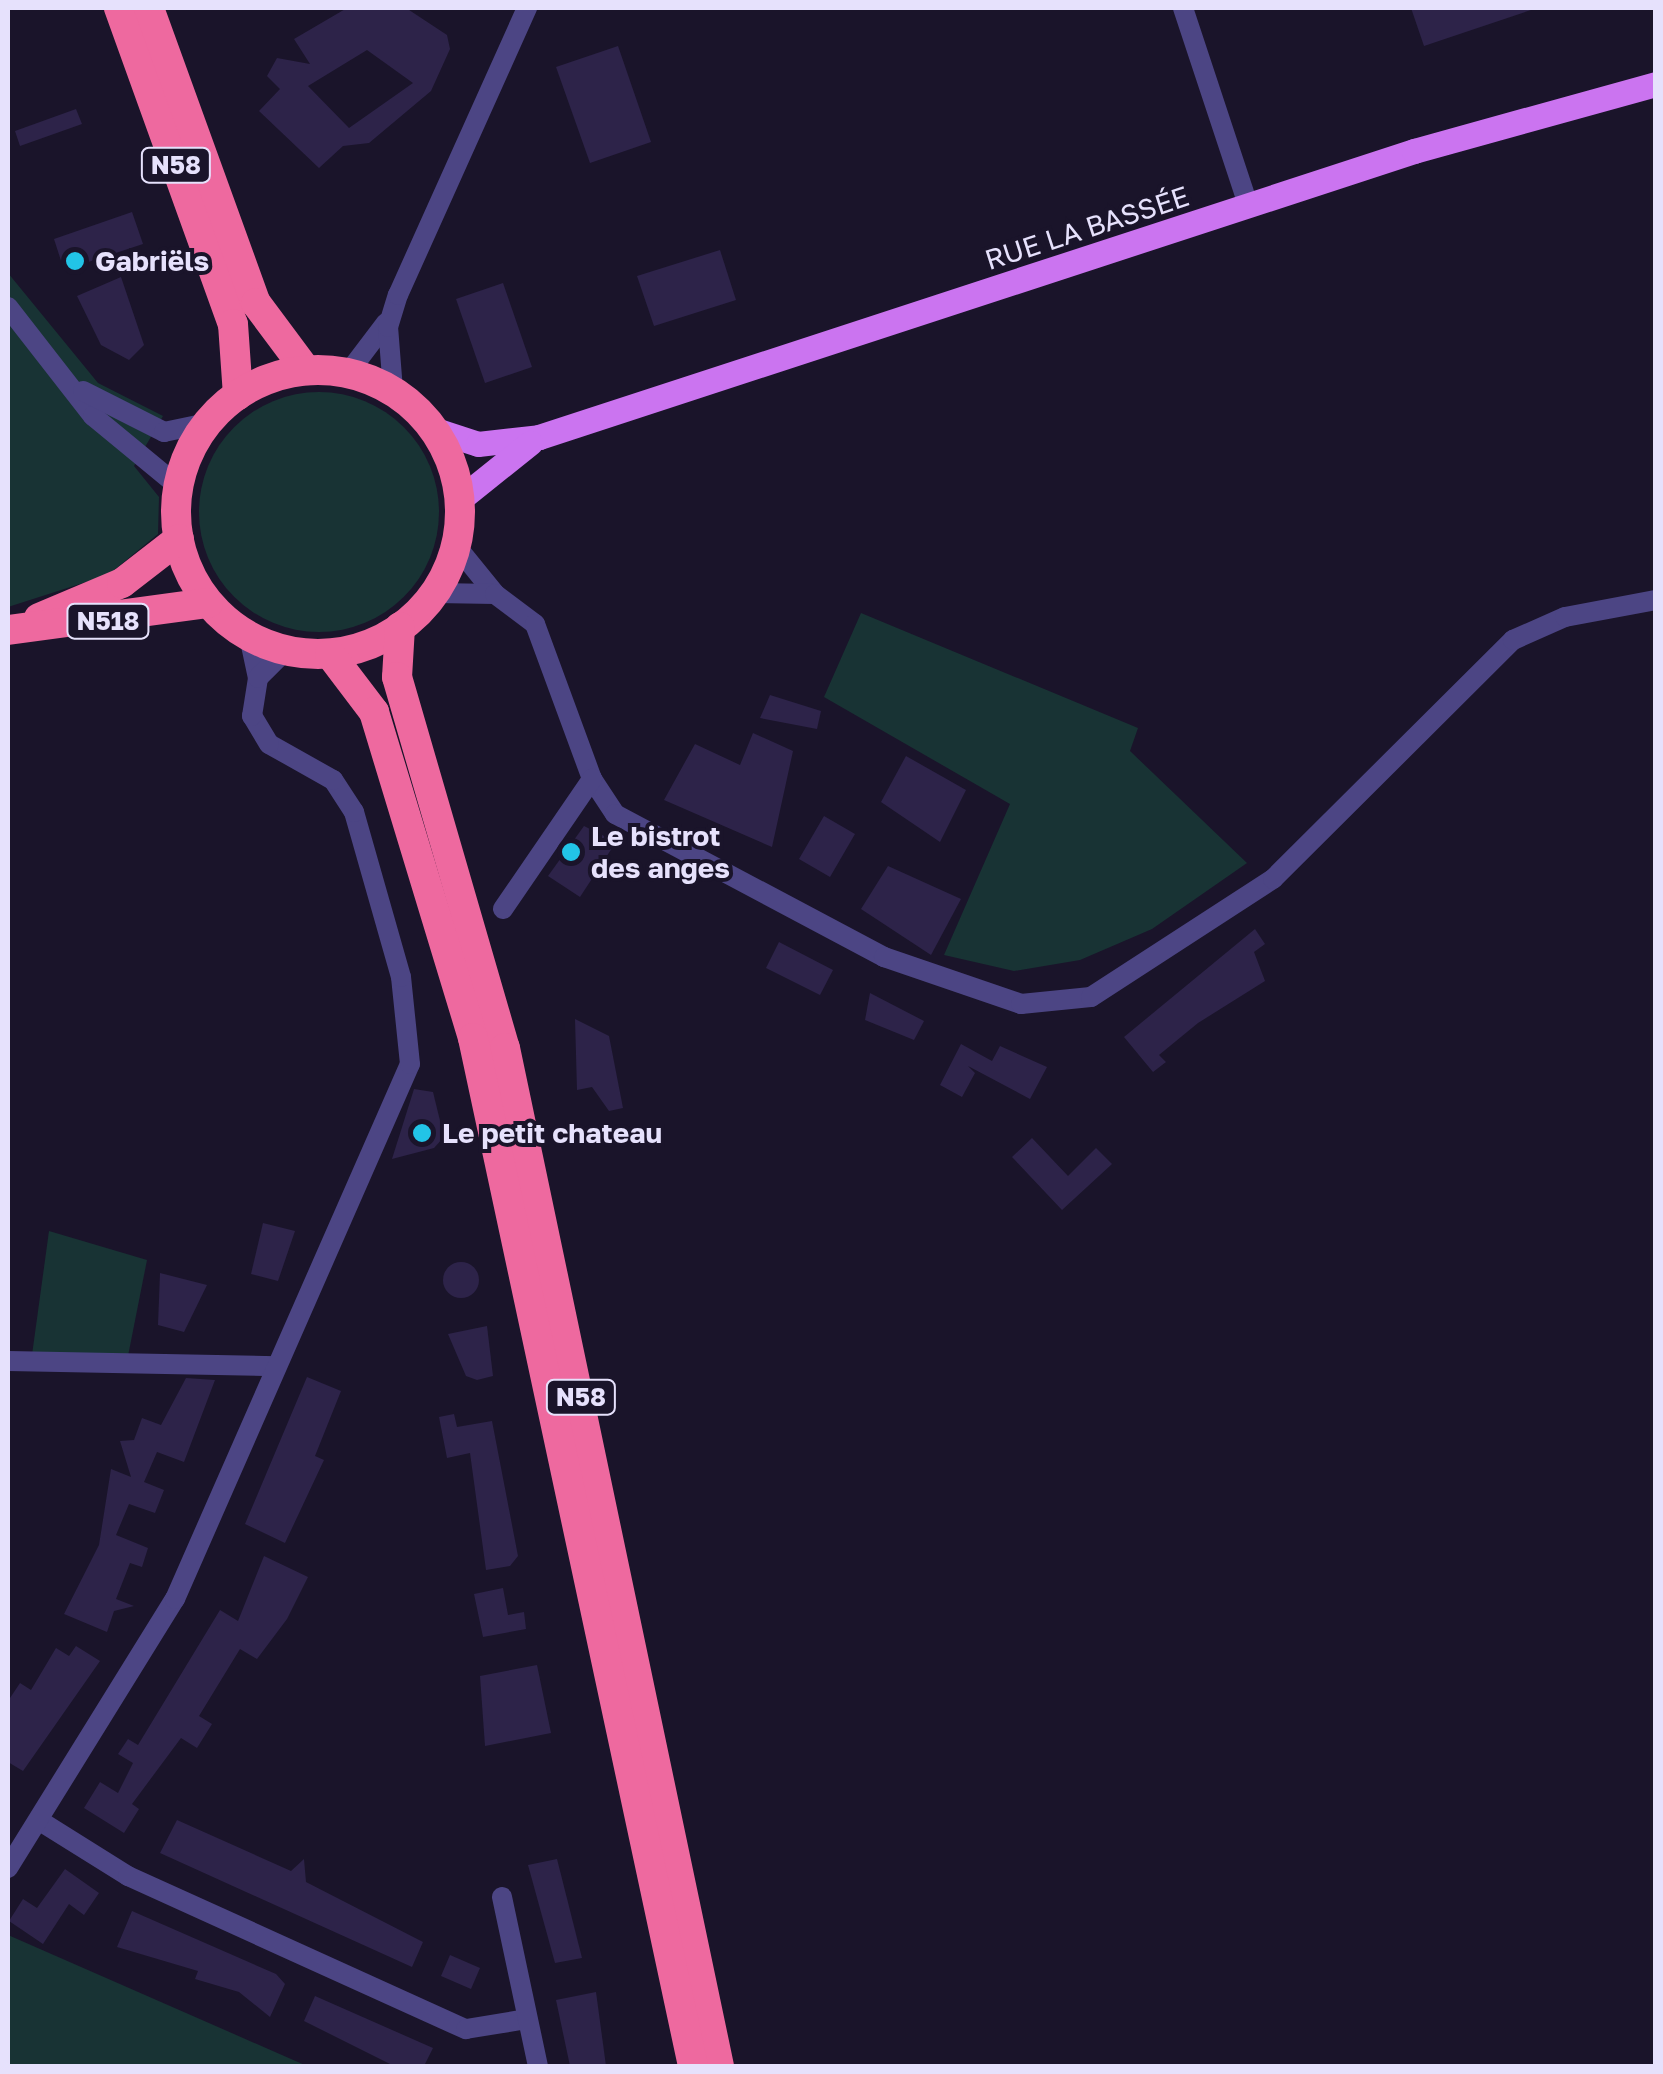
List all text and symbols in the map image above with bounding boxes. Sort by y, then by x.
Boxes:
road number: N58 [138,145,214,185]
street label: RUE LA BASSÉE [981,179,1193,277]
place label: Gabriëls [95,244,209,278]
marker: Gabriëls [64,250,86,272]
road number: N518 [66,601,150,641]
place label: Le bistrot des anges [591,819,730,885]
marker: Le bistrot des anges [560,841,582,863]
place label: Le petit chateau [442,1116,662,1150]
marker: Le petit chateau [411,1122,433,1144]
road number: N58 [544,1377,618,1417]

